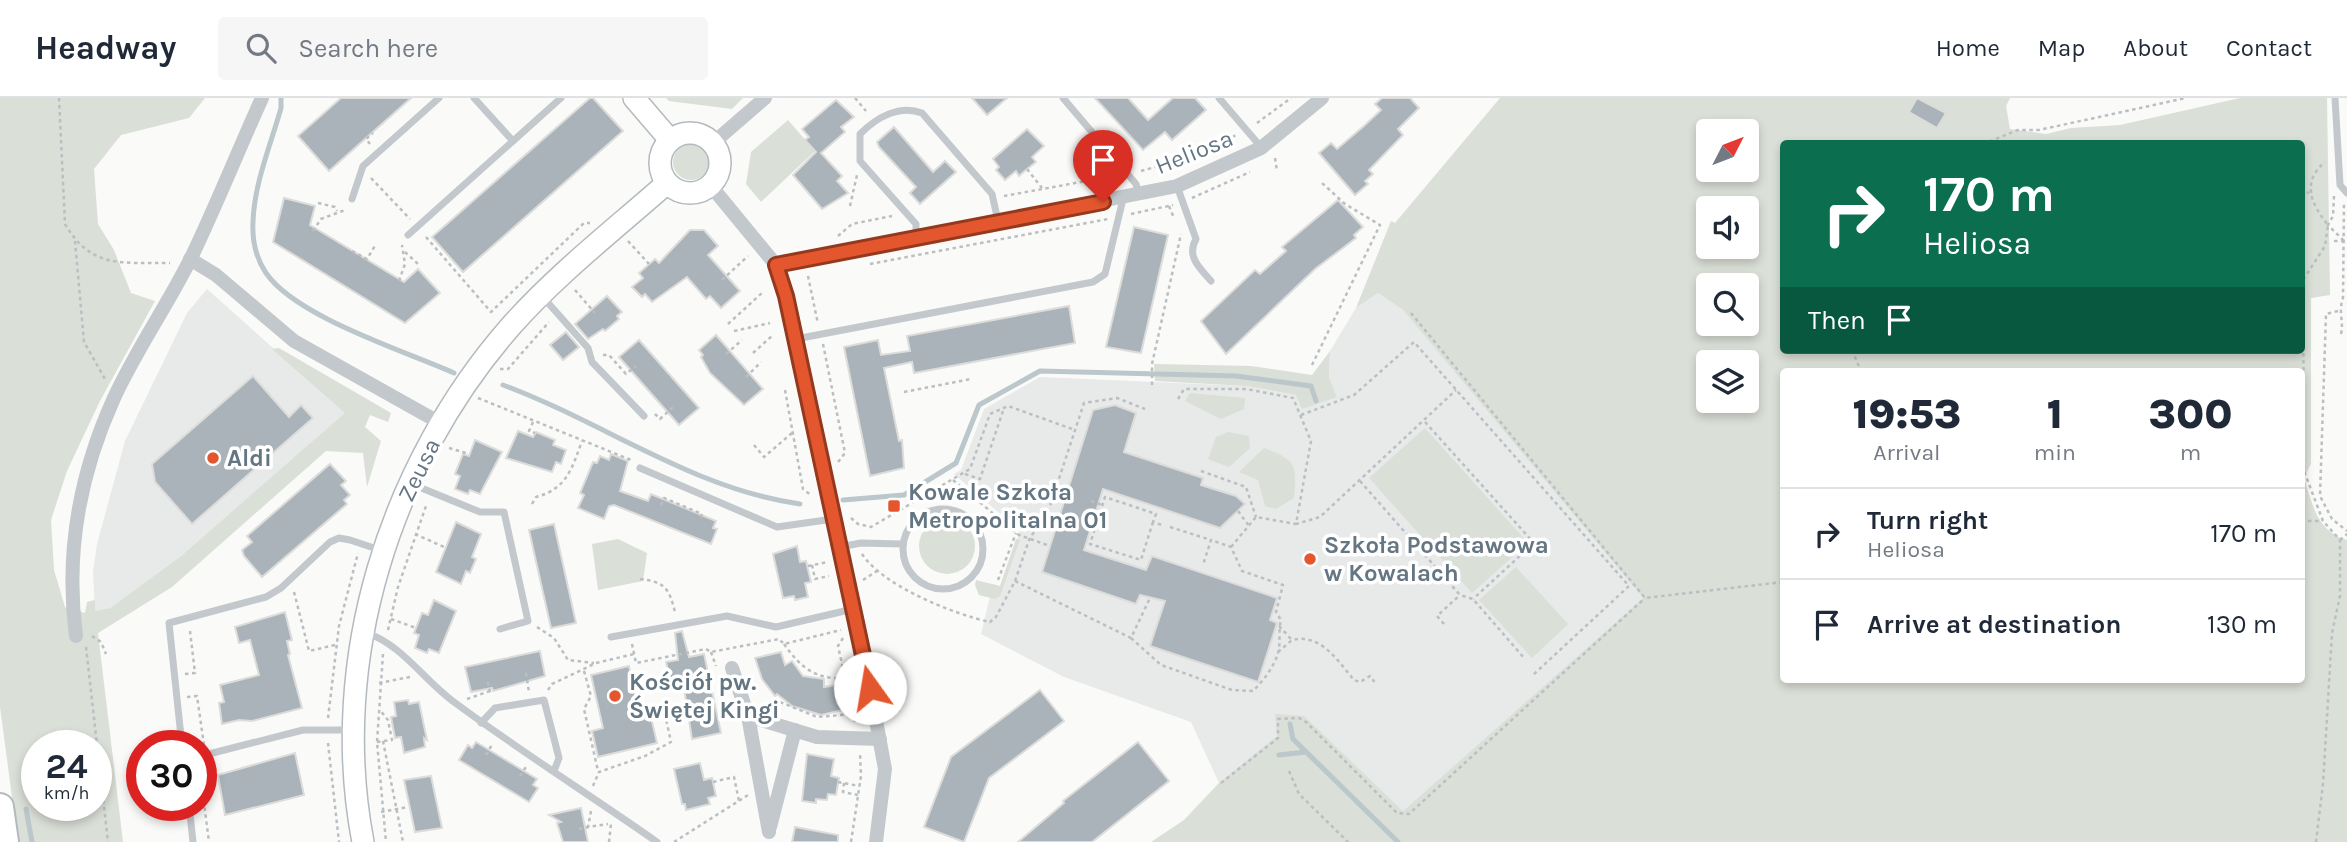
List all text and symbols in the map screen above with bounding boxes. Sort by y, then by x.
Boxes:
search box [218,17,708,80]
text: Headway [35,29,176,67]
icon: search [242,29,280,67]
text: Search here [298,33,438,64]
text: Home [1936,34,2000,62]
text: Map [2038,34,2085,62]
text: About [2123,34,2188,62]
text: Contact [2226,34,2312,62]
north arrow [1696,119,1759,182]
map controls [1696,119,1759,413]
street label: Heliosa [1151,124,1237,180]
pin [1073,130,1133,202]
icon: arrive [1084,141,1122,179]
text: 170 m [1923,166,2055,223]
icon: right [1808,168,1899,259]
button: sound [1696,196,1759,259]
text: Heliosa [1923,225,2031,262]
button: search [1696,273,1759,336]
icon: arrive [1880,301,1918,339]
text: Then [1808,305,1866,336]
button: layers [1696,350,1759,413]
text: 19:53 [1852,389,1961,439]
text: 1 [2047,389,2063,439]
text: 300 [2148,389,2233,439]
street label: Zeusa [392,434,446,506]
text: Arrival [1873,439,1941,466]
text: min [2034,439,2076,466]
text: m [2180,439,2201,466]
place label: Aldi [227,444,272,472]
marker: Aldi [205,450,221,466]
place label: Kowale Szkoła Metropolitalna 01 [908,478,1107,534]
marker: Kowale Szkoła Metropolitalna 01 [886,498,902,514]
text: Turn right [1867,505,1988,536]
icon: right [1808,515,1846,553]
text: 170 m [2210,518,2277,549]
place label: Szkoła Podstawowa w Kowalach [1324,531,1549,587]
text: Heliosa [1867,536,1945,563]
marker: Szkoła Podstawowa w Kowalach [1302,551,1318,567]
icon: arrive [1808,606,1846,644]
text: Arrive at destination [1867,609,2121,640]
text: 130 m [2207,609,2277,640]
position arrow [833,651,907,725]
place label: Kościół pw. Świętej Kingi [629,668,780,724]
marker: Kościół pw. Świętej Kingi [607,688,623,704]
speed limit sign: 30 [126,730,217,821]
text: 24 [46,746,88,787]
text: km/h [44,782,89,804]

